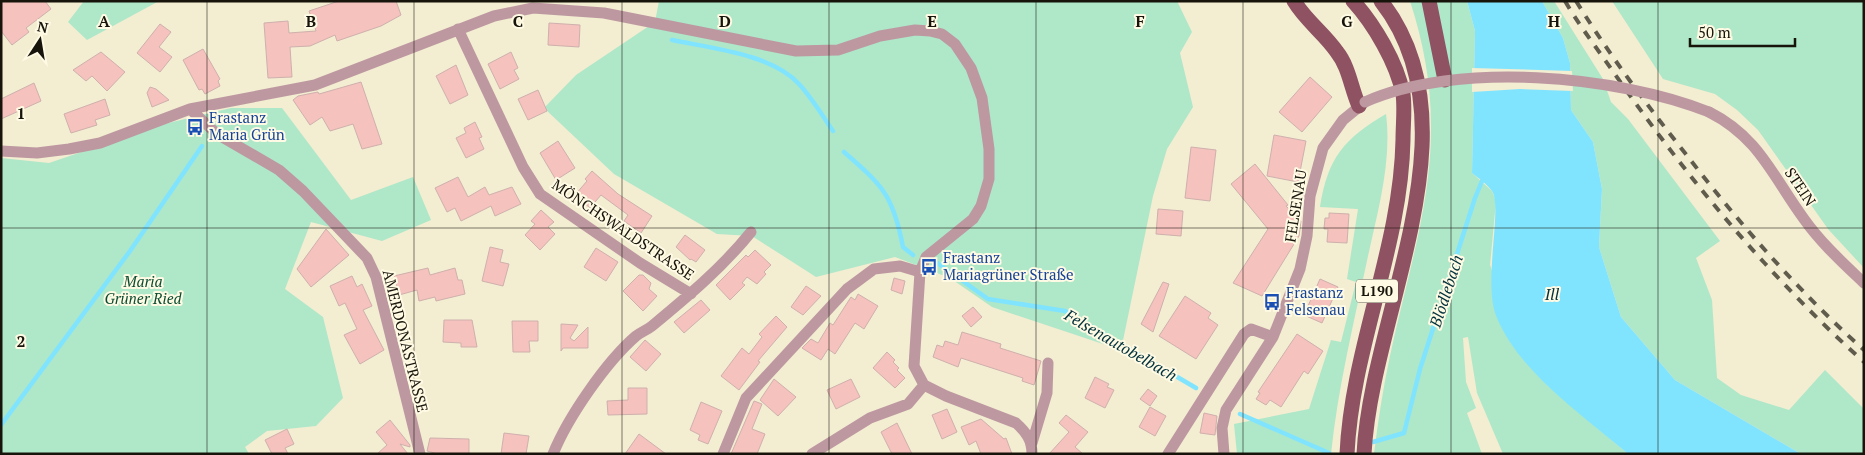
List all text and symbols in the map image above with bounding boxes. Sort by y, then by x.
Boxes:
text: A [98,10,110,32]
text: B [306,10,316,32]
text: C [513,10,523,32]
text: D [719,10,731,32]
text: E [927,10,937,32]
text: F [1135,10,1145,32]
text: G [1341,10,1353,32]
text: H [1548,10,1560,32]
north arrow [15,15,65,65]
scale bar [1690,15,1795,47]
text: N [36,16,50,37]
text: 50 m [1698,22,1731,42]
text: 1 [16,102,26,124]
place label: Frastanz Maria Grün [209,107,285,144]
bus stop icon: Frastanz Maria Grün [185,117,205,137]
street label: STEIN [1781,163,1821,210]
street label: FELSENAU [1279,168,1311,244]
street label: MÖNCHSWALDSTRASSE [549,174,699,284]
place label: Frastanz Mariagrüner Straße [943,247,1074,284]
water label: Blödlebach [1424,252,1468,331]
bus stop icon: Frastanz Mariagrüner Straße [919,257,939,277]
street label: AMERDONASTRASSE [379,267,433,414]
park label: Maria Grüner Ried [105,271,182,308]
road number: L190 [1356,280,1398,302]
place label: Frastanz Felsenau [1286,282,1346,319]
water label: Ill [1544,283,1560,305]
bus stop icon: Frastanz Felsenau [1262,292,1282,312]
water label: Felsenautobelbach [1060,303,1181,386]
text: 2 [16,330,26,352]

